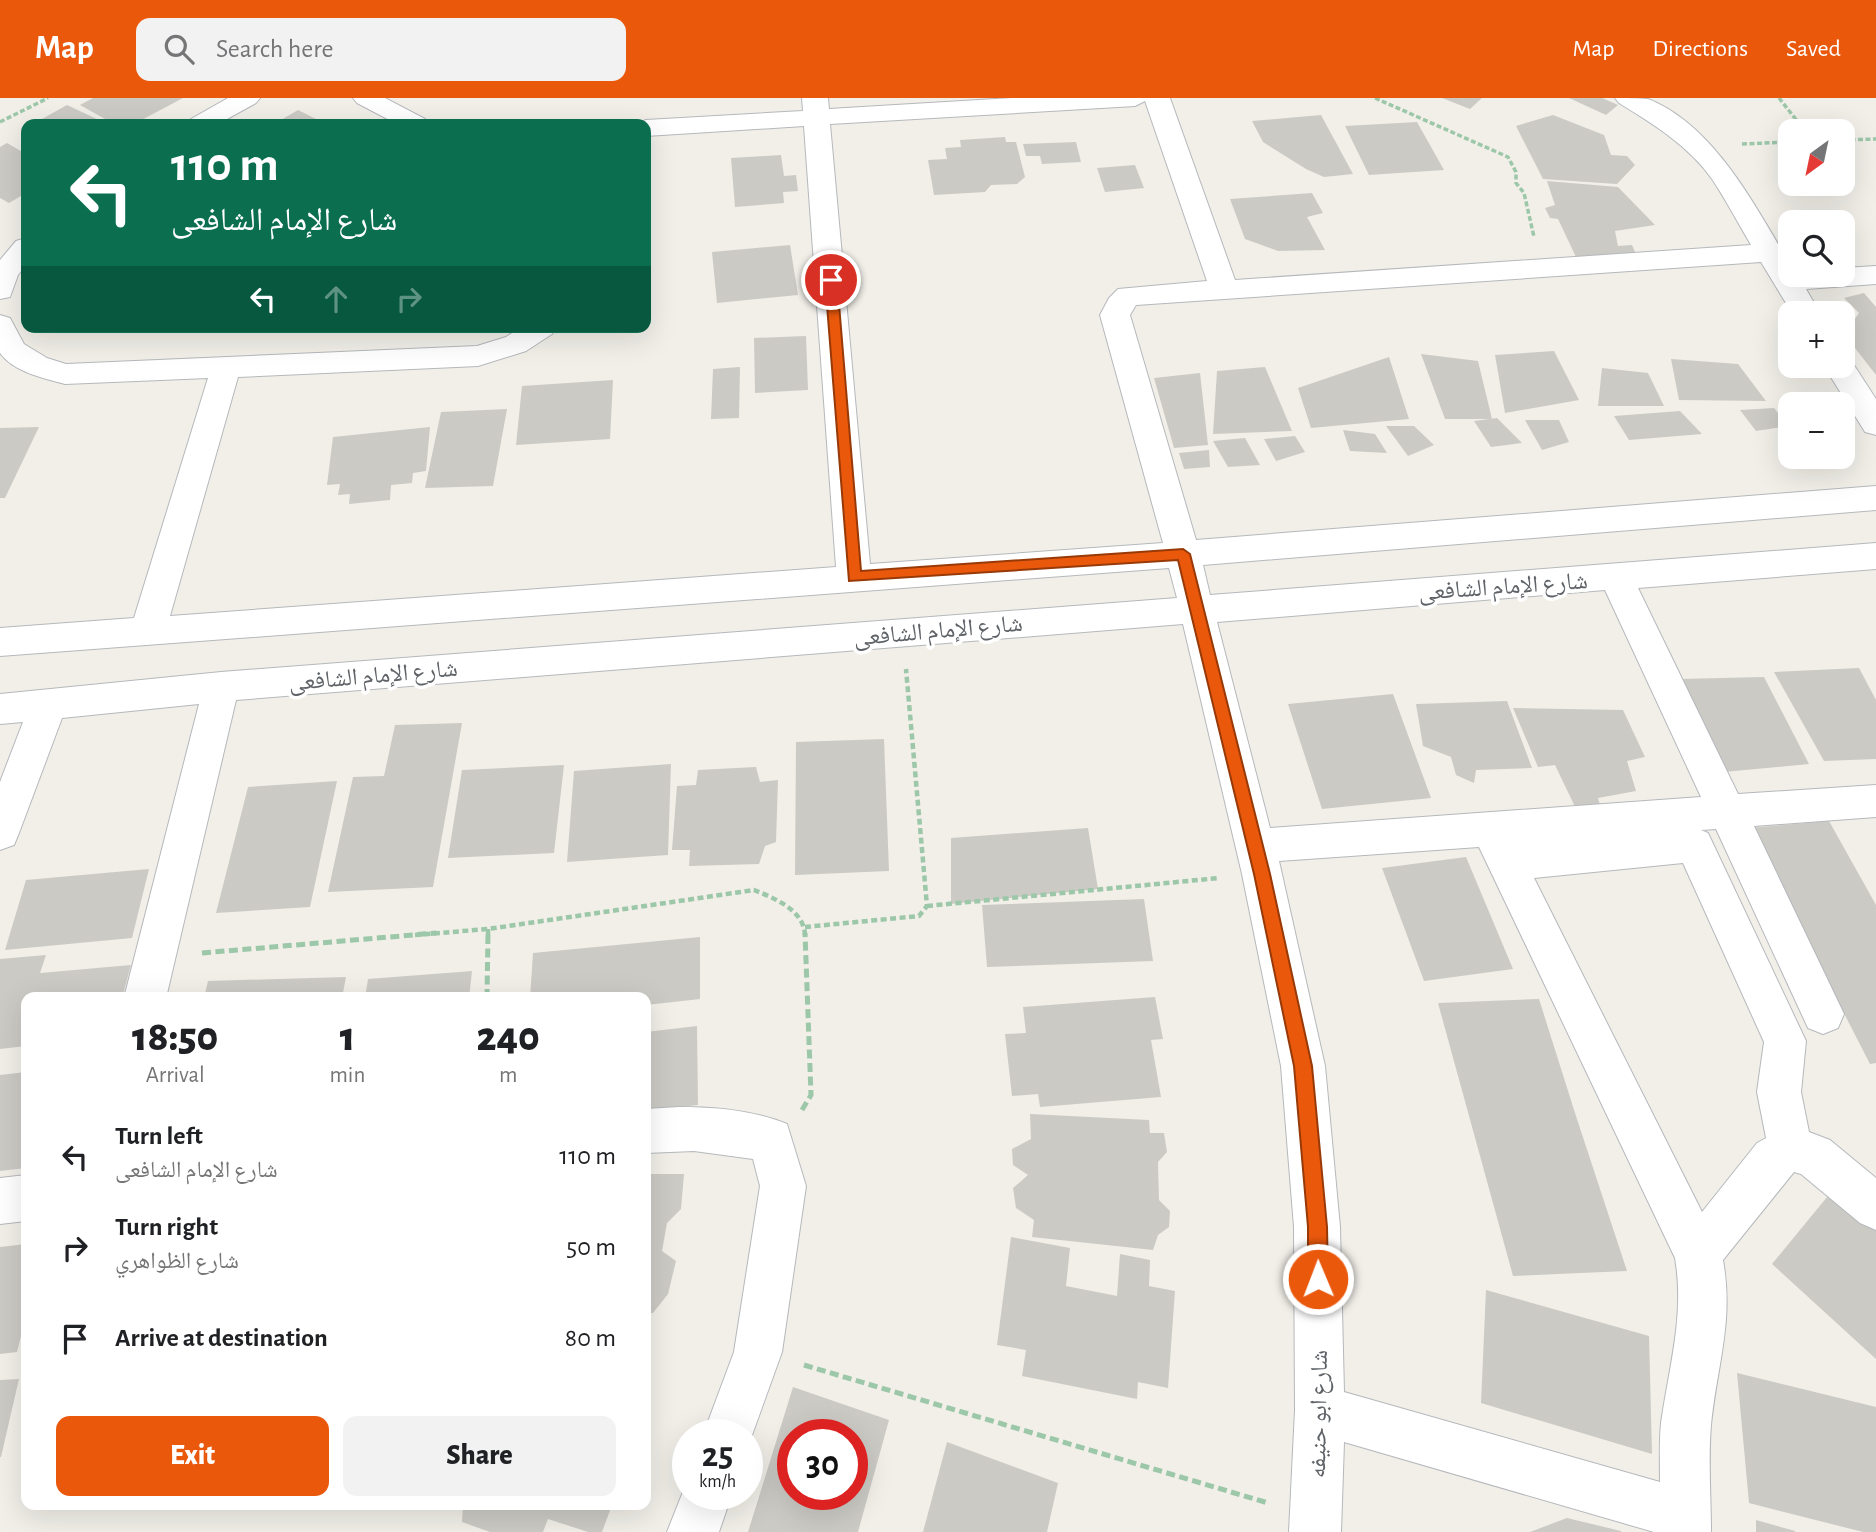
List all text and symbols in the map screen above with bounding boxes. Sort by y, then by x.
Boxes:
search box [136,18,626,81]
icon: search [160,30,198,68]
text: Map [35,32,94,65]
text: Search here [216,36,334,62]
text: Map [1572,37,1614,61]
text: Directions [1652,37,1748,61]
text: Saved [1786,37,1841,61]
north arrow [1778,119,1855,196]
map controls [1778,119,1855,469]
text: 110 m [171,141,279,190]
icon: left [56,147,147,238]
text: شارع الإمام الشافعى [171,204,397,236]
button: search [1778,210,1855,287]
pin [801,250,861,310]
icon: arrive [812,261,850,299]
icon: left [244,280,282,318]
icon: ahead [317,280,355,318]
icon: right [390,280,428,318]
button: + [1778,301,1855,378]
button: − [1778,392,1855,469]
street label: شارع الإمام الشافعى [1418,569,1589,608]
street label: شارع الإمام الشافعى [852,612,1024,653]
street label: شارع الإمام الشافعى [287,657,459,698]
text: 18:50 [132,1016,218,1058]
text: 1 [340,1016,355,1058]
text: 240 [476,1016,540,1058]
text: Arrival [146,1064,205,1087]
text: min [329,1064,365,1087]
text: m [499,1064,517,1087]
text: Turn left [115,1123,203,1149]
icon: left [56,1138,94,1176]
text: 110 m [559,1143,616,1169]
text: شارع الإمام الشافعى [115,1159,278,1182]
text: Turn right [115,1214,218,1240]
icon: right [56,1229,94,1267]
text: 50 m [566,1234,616,1260]
position arrow [1281,1242,1355,1316]
text: شارع الظواهري [115,1250,239,1273]
icon: arrive [56,1320,94,1358]
text: Arrive at destination [115,1325,328,1351]
text: 80 m [565,1325,616,1351]
street label: شارع ابو حنيفه [1306,1350,1334,1478]
button: Exit [56,1416,329,1496]
button: Share [343,1416,616,1496]
speed limit sign: 30 [777,1419,868,1510]
text: 25 [702,1438,733,1473]
text: km/h [699,1473,736,1491]

